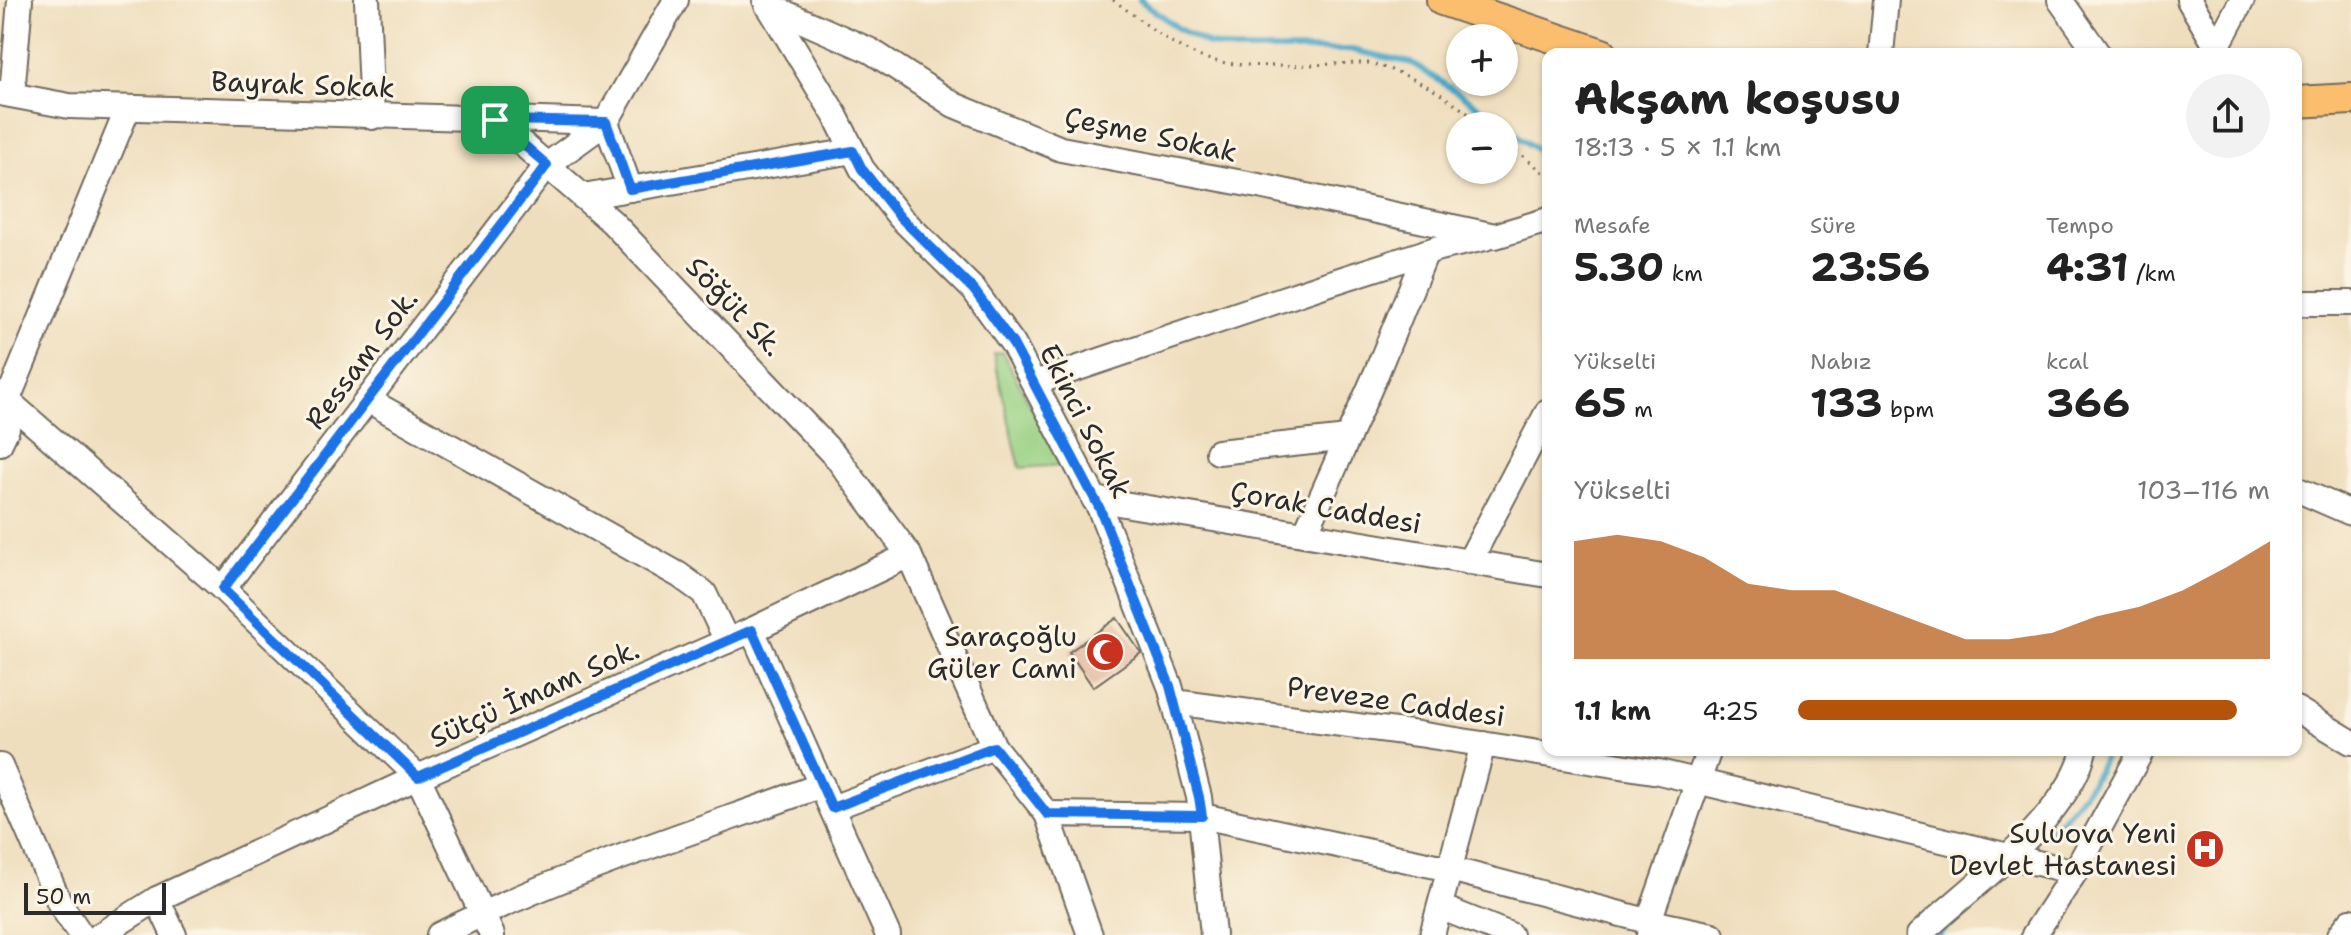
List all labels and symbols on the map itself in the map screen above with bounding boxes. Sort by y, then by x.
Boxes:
street label: Bayrak Sokak [210,62,396,106]
pin [461,86,529,154]
street label: Çeşme Sokak [1061,97,1241,171]
street label: Söğüt Sk. [678,248,792,364]
street label: Ressam Sok. [296,281,426,437]
street label: Ekinci Sokak [1031,337,1141,505]
street label: Çorak Caddesi [1228,472,1424,542]
place label: Saraçoğlu Güler Cami [927,617,1077,687]
street label: Sütçü İmam Sok. [423,630,645,756]
mosque icon: Saraçoğlu Güler Cami [1084,631,1126,673]
street label: Preveze Caddesi [1284,667,1508,735]
place label: Suluova Yeni Devlet Hastanesi [1949,814,2177,884]
hospital icon: Suluova Yeni Devlet Hastanesi [2184,828,2226,870]
scale bar [24,879,166,915]

